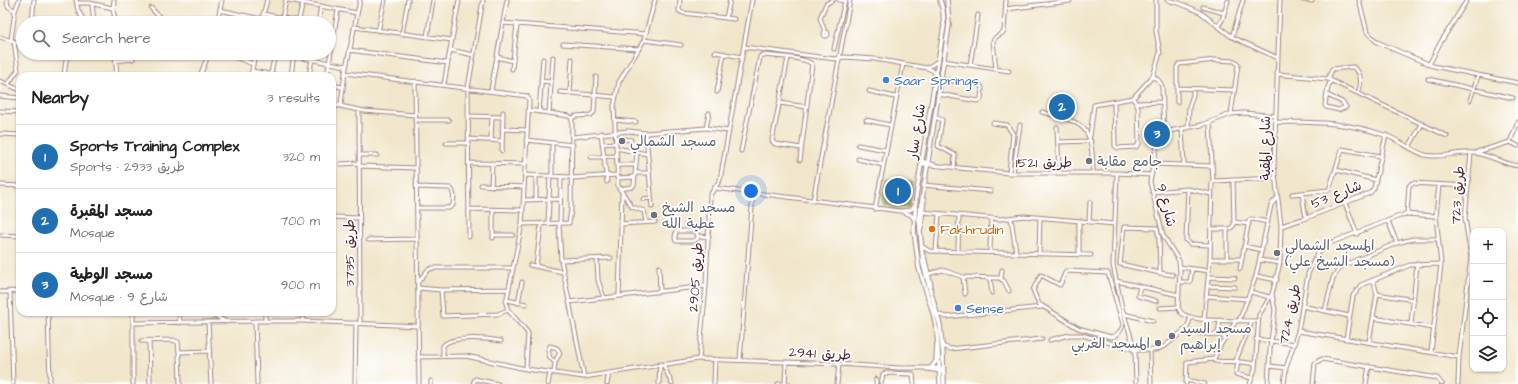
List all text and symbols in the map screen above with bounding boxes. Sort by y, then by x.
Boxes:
search box [16,16,336,60]
icon: search [30,27,52,49]
text: Search here [62,28,151,49]
place label: Saar Springs [894,71,978,91]
marker: Saar Springs [881,75,891,85]
text: Nearby [32,86,89,110]
text: 3 results [267,89,320,107]
pin: 2 [1049,92,1075,122]
street label: شارع سار [903,102,931,161]
street label: شارع المقبة [1256,116,1276,180]
pin: 3 [1144,119,1170,149]
place label: مسجد الشمالي [630,132,716,154]
text: Sports Training Complex [70,136,239,157]
marker: مسجد الشمالي [617,136,627,146]
text: 1 [44,148,46,166]
text: 320 m [282,148,320,166]
place label: جامع مقابة [1097,152,1162,172]
street label: طريق 1521 [1016,153,1072,173]
marker: جامع مقابة [1084,156,1094,166]
text: Sports · طريق 2933 [70,158,185,176]
street label: طريق 723 [1446,165,1470,225]
pin: 1 [885,176,911,206]
street label: شارع 53 [1308,176,1365,214]
your location [741,181,761,201]
street label: شارع 9 [1151,182,1181,229]
place label: مسجد الشيخ عطية الله [662,198,735,234]
text: مسجد المقبرة [70,201,153,222]
marker: مسجد الشيخ عطية الله [649,210,659,220]
text: 2 [41,212,49,230]
text: 700 m [280,212,320,230]
street label: طريق 3735 [340,219,360,287]
place label: Fakhrudin [940,220,1003,240]
text: Mosque [70,224,115,242]
marker: Fakhrudin [927,224,937,234]
map controls [1470,228,1506,372]
button: + [1470,228,1506,264]
place label: المسجد الشمالي (مسجد الشيخ علي) [1285,236,1395,274]
street label: طريق 2905 [684,242,708,313]
marker: المسجد الشمالي (مسجد الشيخ علي) [1272,248,1282,258]
text: مسجد الوطية [70,264,153,285]
button: − [1470,264,1506,300]
text: 3 [42,276,48,294]
text: 900 m [281,276,320,294]
street label: طريق 724 [1274,282,1306,346]
text: Mosque · شارع 9 [70,288,168,306]
place label: Sense [966,299,1005,319]
button: locate [1470,300,1506,336]
marker: Sense [953,303,963,313]
place label: مسجد السيد إبراهيم [1180,319,1252,355]
marker: مسجد السيد إبراهيم [1167,331,1177,341]
place label: المسجد الغربي [1071,334,1150,356]
button: layers [1470,336,1506,372]
marker: المسجد الغربي [1153,338,1163,348]
street label: طريق 2941 [788,342,852,366]

